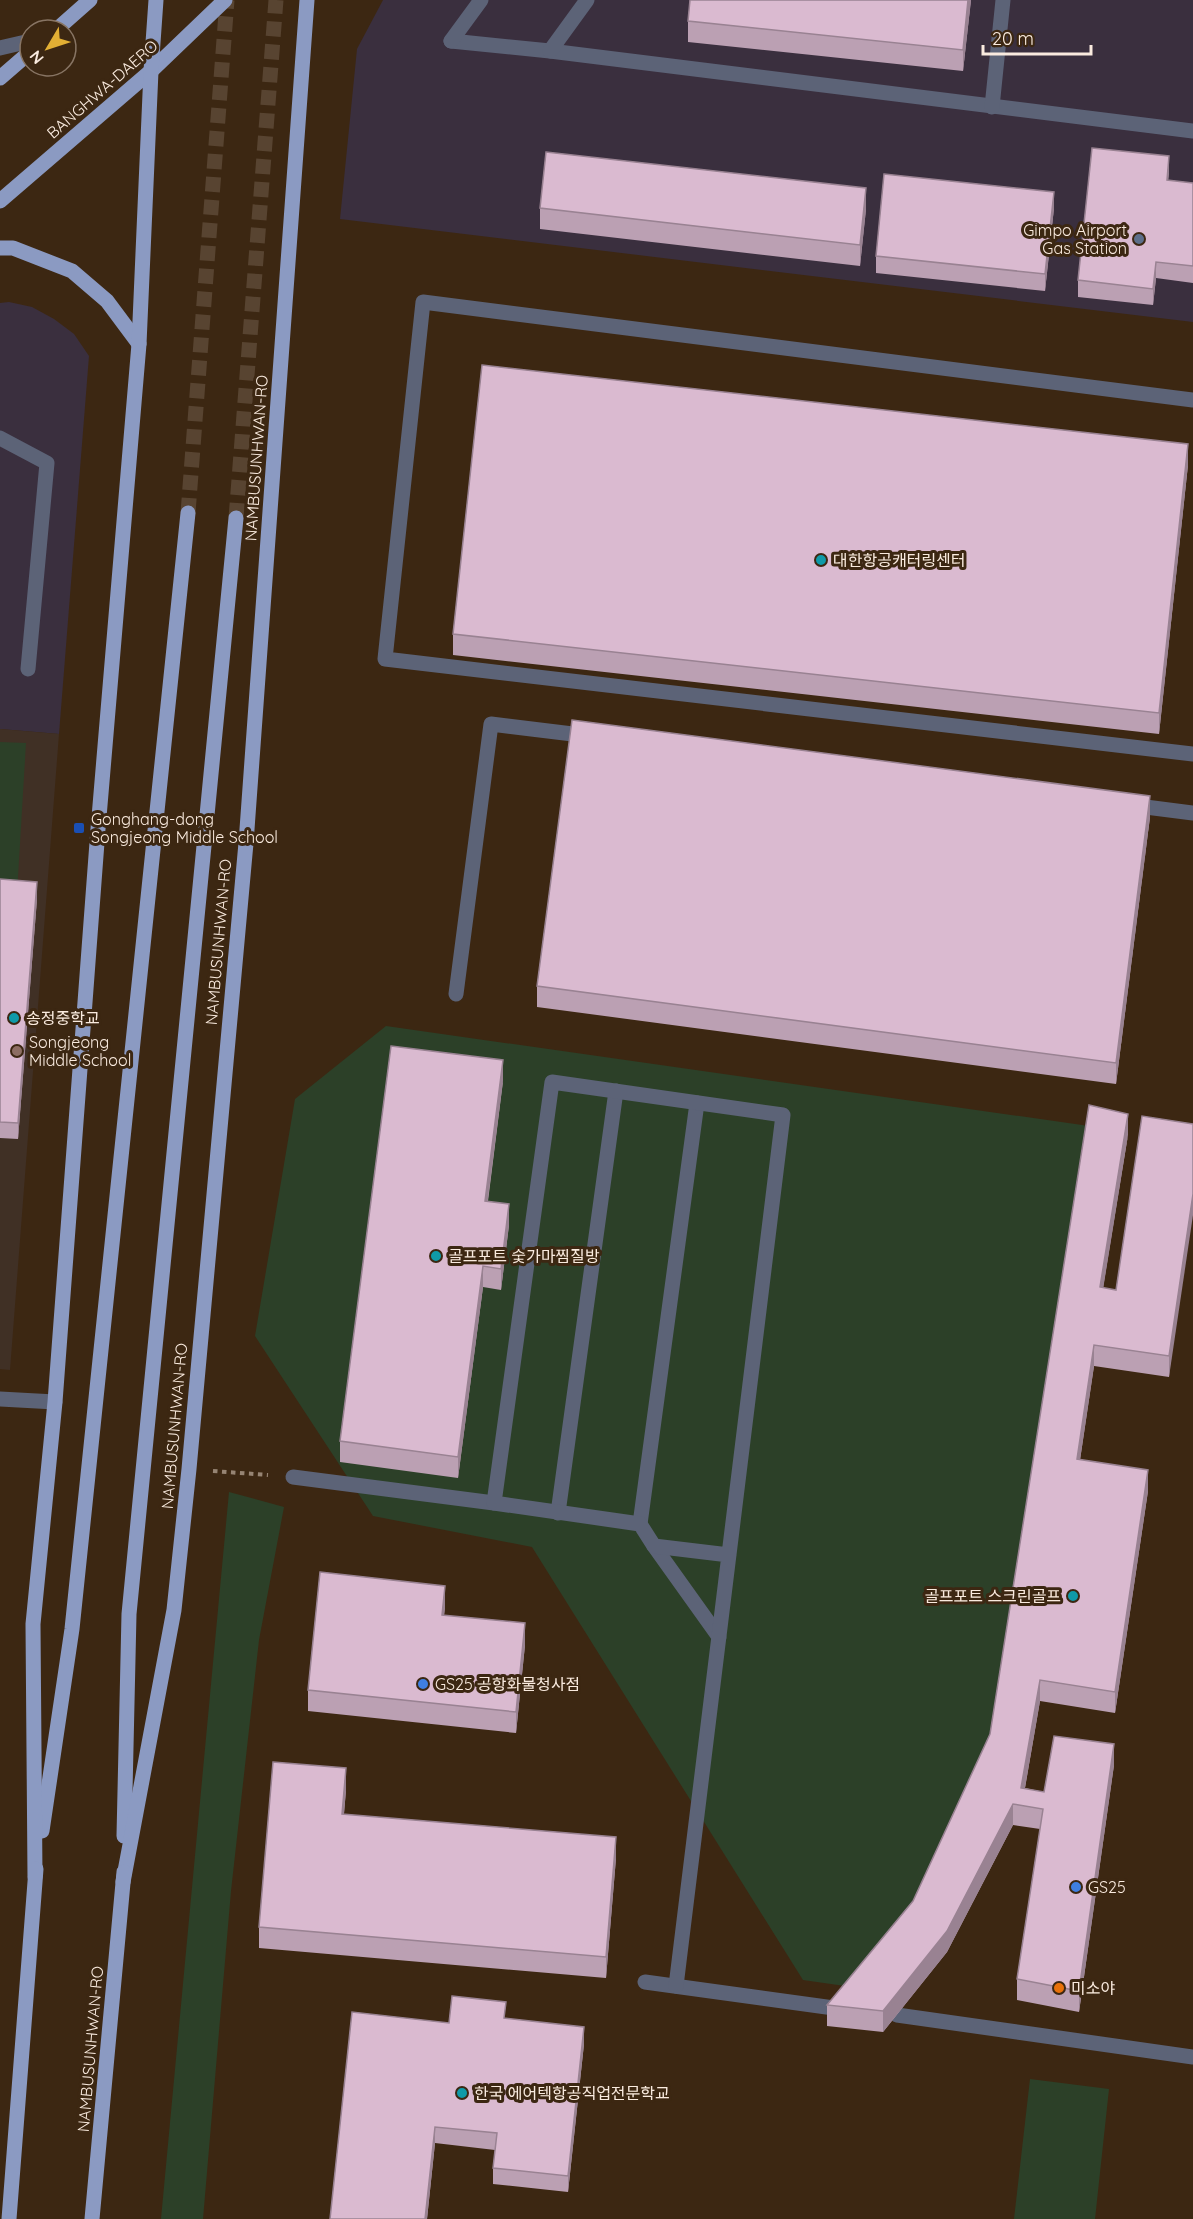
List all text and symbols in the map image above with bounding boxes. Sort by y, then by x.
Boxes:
north arrow [18,18,78,78]
scale bar [983,18,1091,56]
text: 20 m [992,27,1034,50]
street label: BANGHWA-DAERO [42,35,162,143]
text: N [25,47,48,68]
place label: Gimpo Airport Gas Station [1023,220,1127,258]
marker: Gimpo Airport Gas Station [1132,232,1146,246]
street label: NAMBUSUNHWAN-RO [240,374,272,542]
place label: 대한항공캐터링센터 [833,550,965,570]
marker: 대한항공캐터링센터 [814,553,828,567]
place label: Gonghang-dong Songjeong Middle School [91,809,278,847]
marker: Gonghang-dong Songjeong Middle School [72,821,86,835]
street label: NAMBUSUNHWAN-RO [201,858,235,1026]
place label: 송정중학교 [26,1008,100,1028]
marker: 송정중학교 [7,1011,21,1025]
place label: Songjeong Middle School [29,1032,131,1070]
marker: Songjeong Middle School [10,1044,24,1058]
place label: 골프포트 숯가마찜질방 [448,1246,600,1266]
marker: 골프포트 숯가마찜질방 [429,1249,443,1263]
street label: NAMBUSUNHWAN-RO [157,1342,191,1510]
place label: 골프포트 스크린골프 [924,1586,1061,1606]
marker: 골프포트 스크린골프 [1066,1589,1080,1603]
place label: GS25 공항화물청사점 [435,1674,580,1694]
marker: GS25 공항화물청사점 [416,1677,430,1691]
place label: GS25 [1088,1877,1126,1897]
marker: GS25 [1069,1880,1083,1894]
street label: NAMBUSUNHWAN-RO [73,1965,107,2133]
place label: 미소야 [1071,1978,1115,1998]
marker: 미소야 [1052,1981,1066,1995]
place label: 한국 에어텍항공직업전문학교 [474,2083,670,2103]
marker: 한국 에어텍항공직업전문학교 [455,2086,469,2100]

